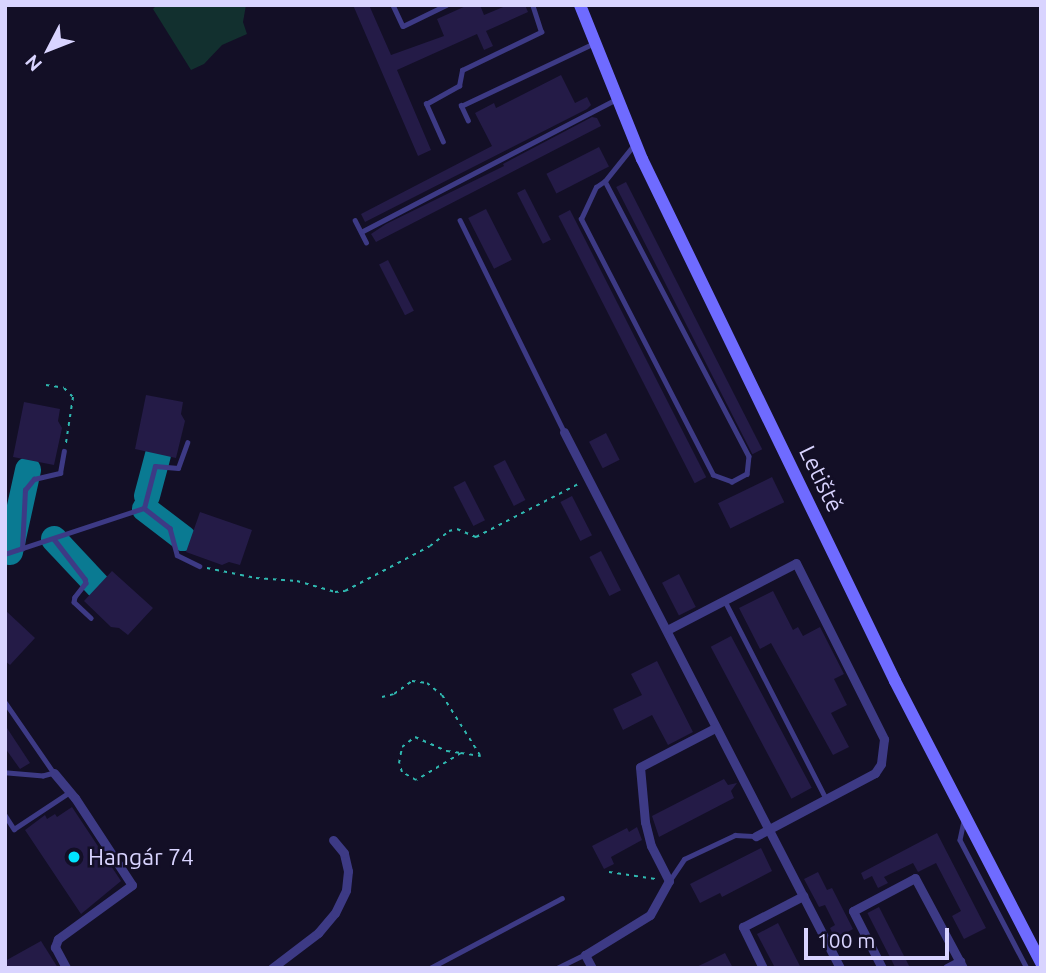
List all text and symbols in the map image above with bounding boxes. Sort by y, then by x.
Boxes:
north arrow [14,14,84,84]
text: N [20,50,46,76]
street label: Letiště [793,441,849,517]
place label: Hangár 74 [88,843,194,871]
marker: Hangár 74 [66,849,82,865]
scale bar [808,914,953,958]
text: 100 m [817,928,875,952]

